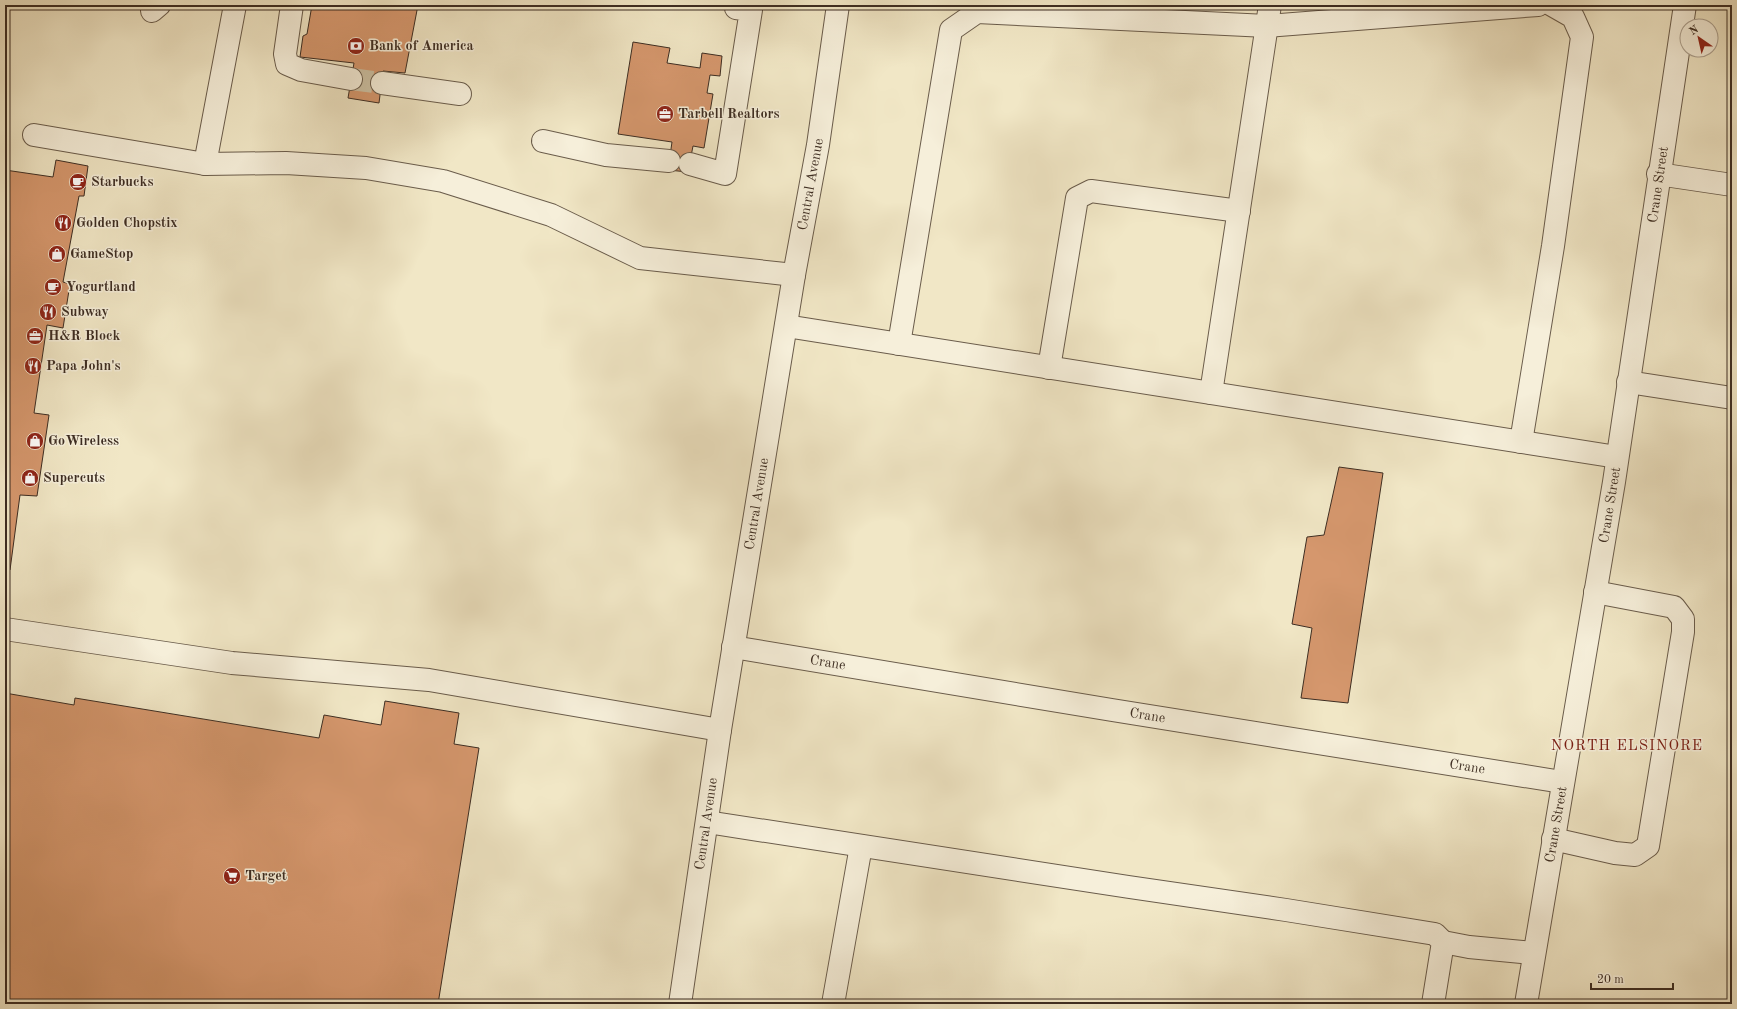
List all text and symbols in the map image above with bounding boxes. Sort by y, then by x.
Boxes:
north arrow [1679,18,1719,58]
text: N [1688,24,1701,38]
bank icon: Bank of America [346,36,366,56]
place label: Bank of America [369,39,474,53]
office icon: Tarbell Realtors [655,104,675,124]
place label: Tarbell Realtors [678,107,780,121]
street label: Central Avenue [795,138,826,232]
street label: Crane Street [1646,145,1671,224]
cafe icon: Starbucks [68,172,88,192]
place label: Starbucks [91,175,153,189]
restaurant icon: Golden Chopstix [53,213,73,233]
place label: Golden Chopstix [76,216,178,230]
shop icon: GameStop [47,244,67,264]
place label: GameStop [70,247,133,261]
cafe icon: Yogurtland [43,277,63,297]
place label: Yogurtland [66,280,136,294]
restaurant icon: Subway [38,302,58,322]
place label: Subway [61,305,109,319]
office icon: H&R Block [25,326,45,346]
place label: H&R Block [48,329,121,343]
restaurant icon: Papa John's [23,356,43,376]
place label: Papa John's [46,359,121,373]
shop icon: GoWireless [25,431,45,451]
place label: GoWireless [48,434,119,448]
street label: Central Avenue [742,457,771,551]
street label: Crane Street [1597,466,1623,544]
shop icon: Supercuts [20,468,40,488]
place label: Supercuts [43,471,105,485]
street label: Crane [809,653,847,673]
street label: Crane [1128,706,1166,725]
district label: NORTH ELSINORE [1551,739,1703,754]
street label: Crane [1448,757,1486,777]
street label: Central Avenue [693,777,720,871]
street label: Crane Street [1543,785,1570,864]
supermarket icon: Target [222,866,242,886]
place label: Target [245,869,287,883]
scale bar [1591,965,1673,991]
text: 20 m [1597,974,1624,986]

